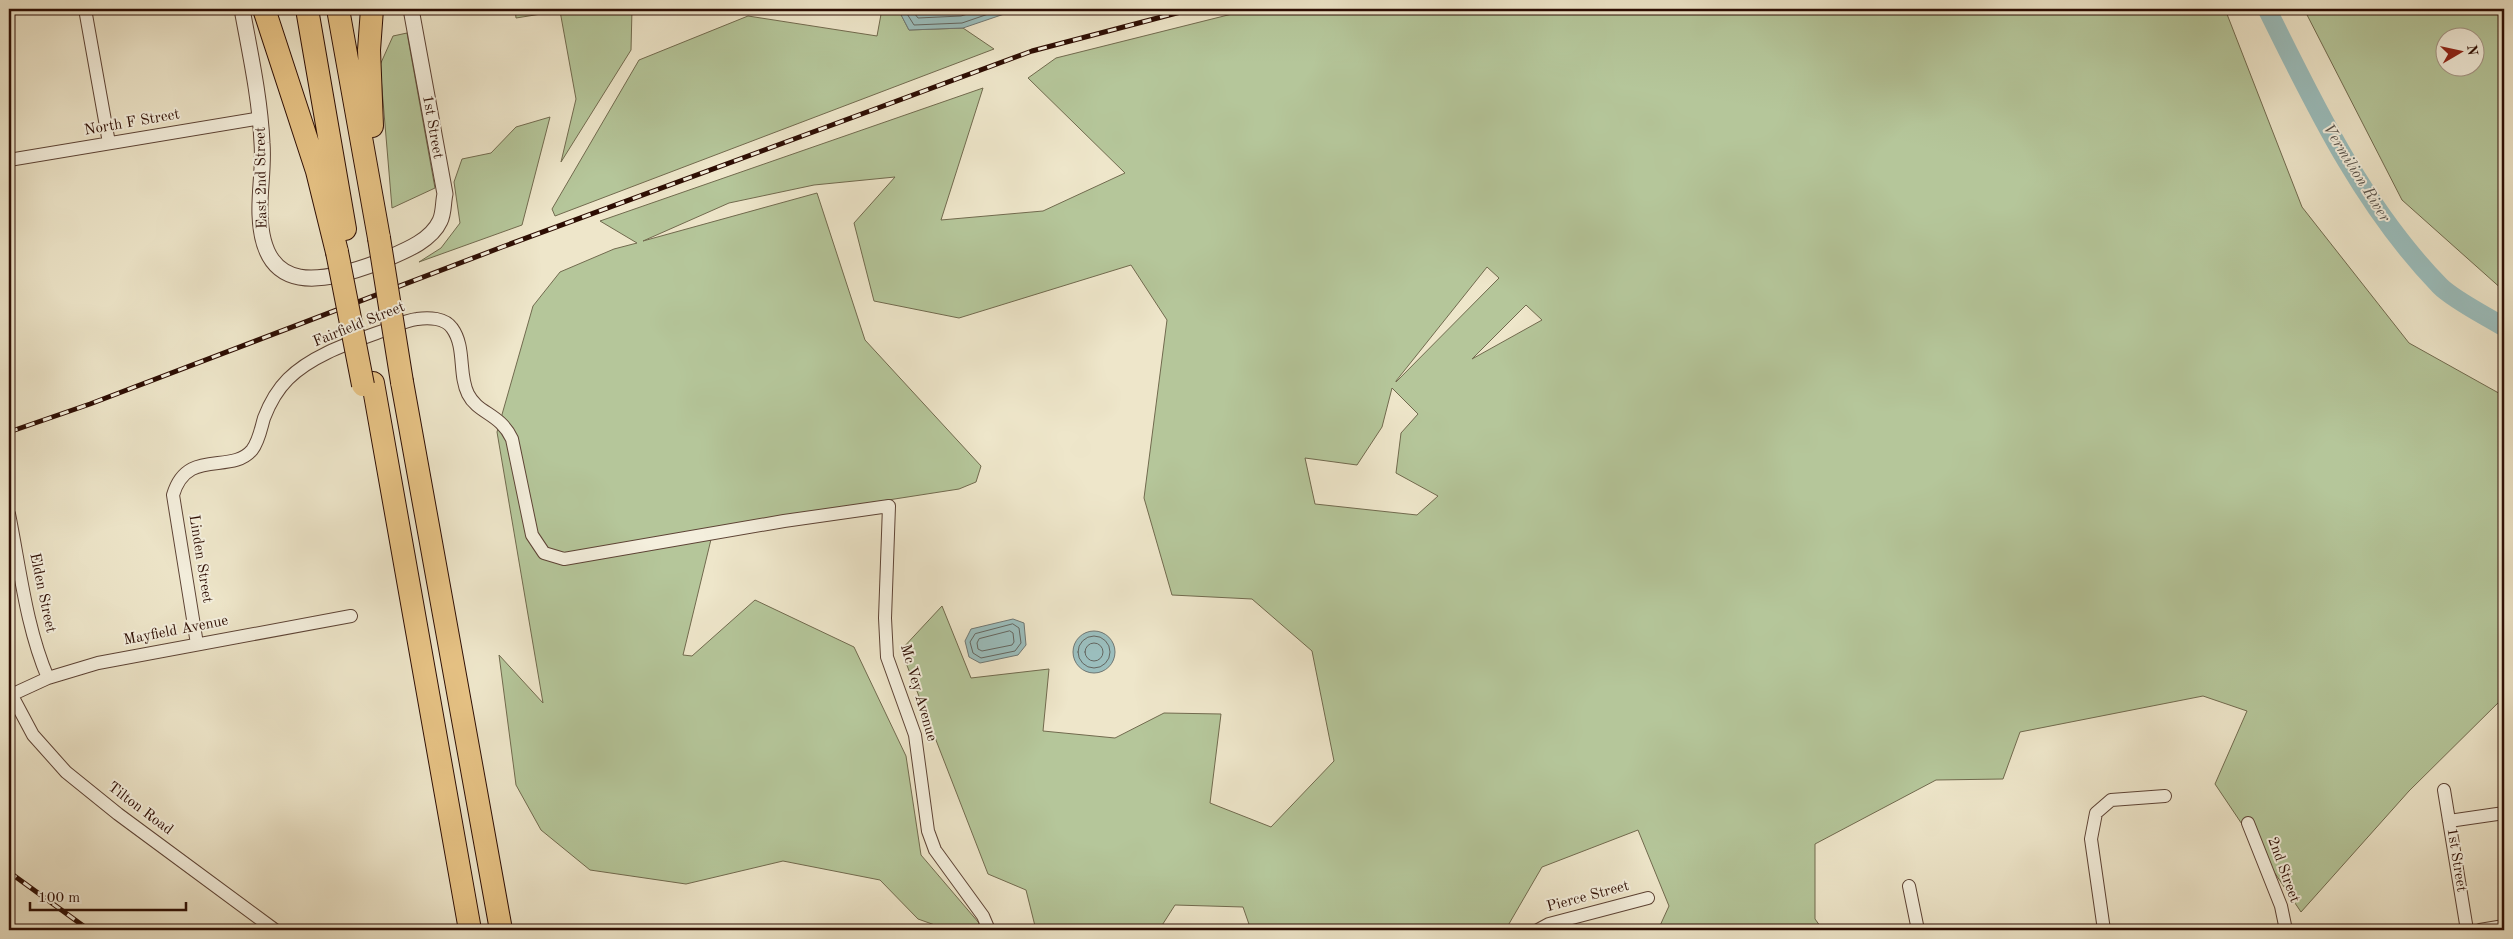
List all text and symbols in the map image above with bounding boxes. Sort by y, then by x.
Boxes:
north arrow [2436,28,2486,78]
text: N [2464,44,2480,57]
street label: 1st Street [419,94,445,160]
street label: North F Street [83,107,181,139]
water label: Vermilion River [2319,121,2393,226]
street label: East 2nd Street [254,127,270,229]
street label: Fairfield Street [311,300,407,350]
street label: Linden Street [186,514,214,604]
street label: Elden Street [26,552,58,634]
street label: Mayfield Avenue [122,613,230,649]
street label: Mc Vey Avenue [897,643,939,743]
street label: Tilton Road [105,780,175,838]
street label: 1st Street [2444,827,2468,893]
street label: 2nd Street [2264,835,2302,905]
scale bar [30,879,186,911]
street label: Pierce Street [1545,879,1631,915]
text: 100 m [38,891,80,906]

